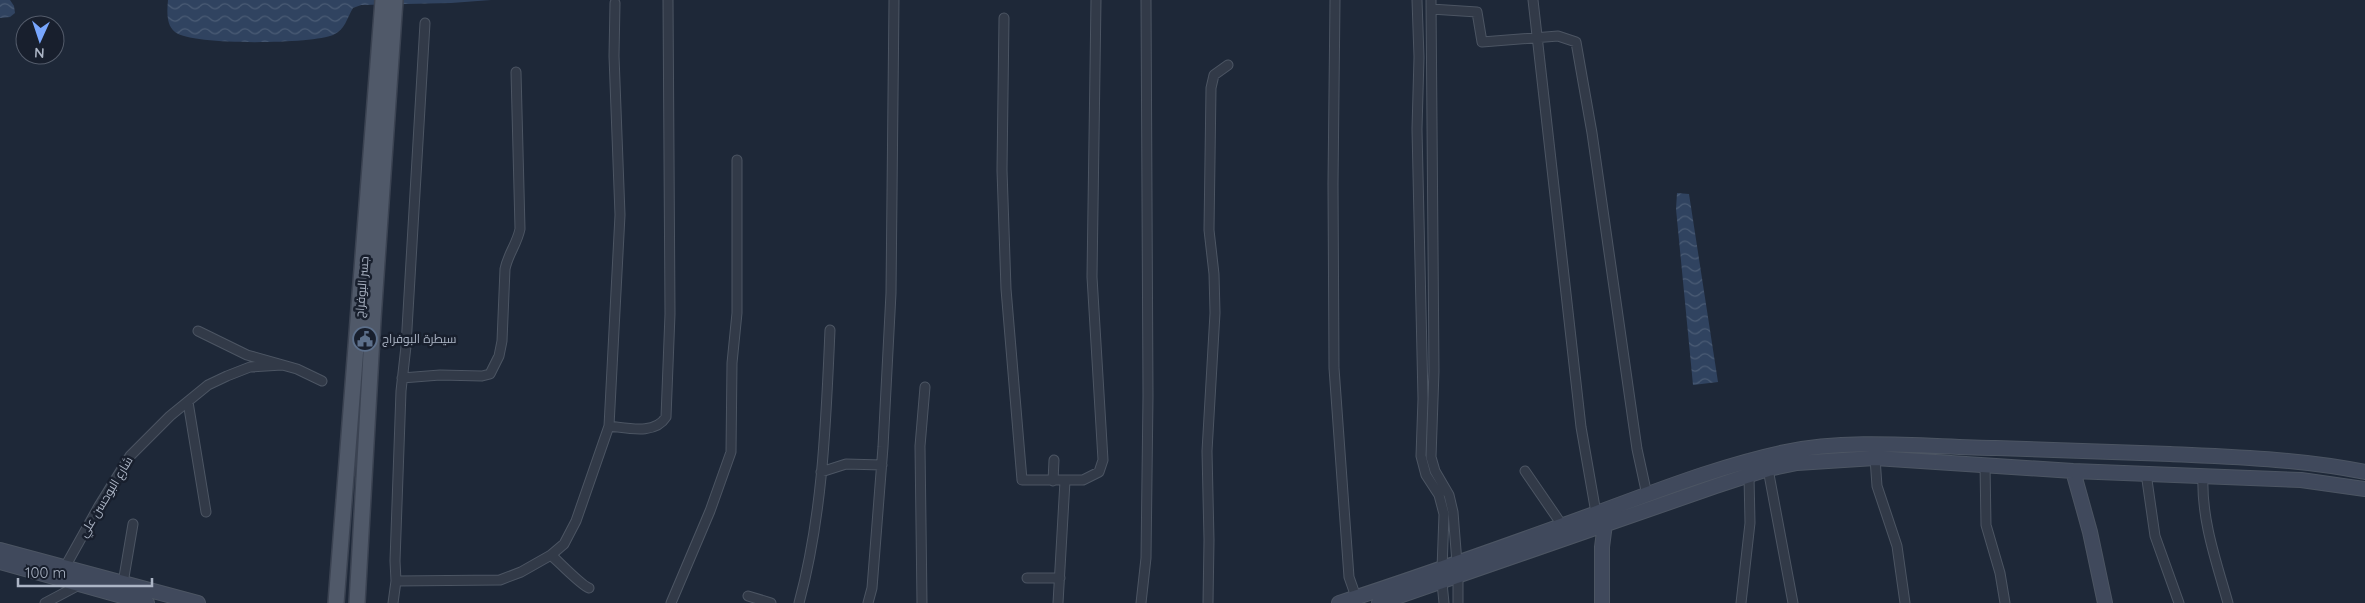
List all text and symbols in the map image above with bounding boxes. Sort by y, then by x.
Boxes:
north arrow [15,15,65,65]
text: N [34,44,45,62]
street label: جسر البوفراج [351,256,373,318]
public building icon: سيطرة البوفراج [352,326,378,352]
place label: سيطرة البوفراج [382,331,456,347]
street label: شارع البوحسن علي [76,454,138,541]
scale bar [18,556,151,588]
text: 100 m [25,563,66,582]

